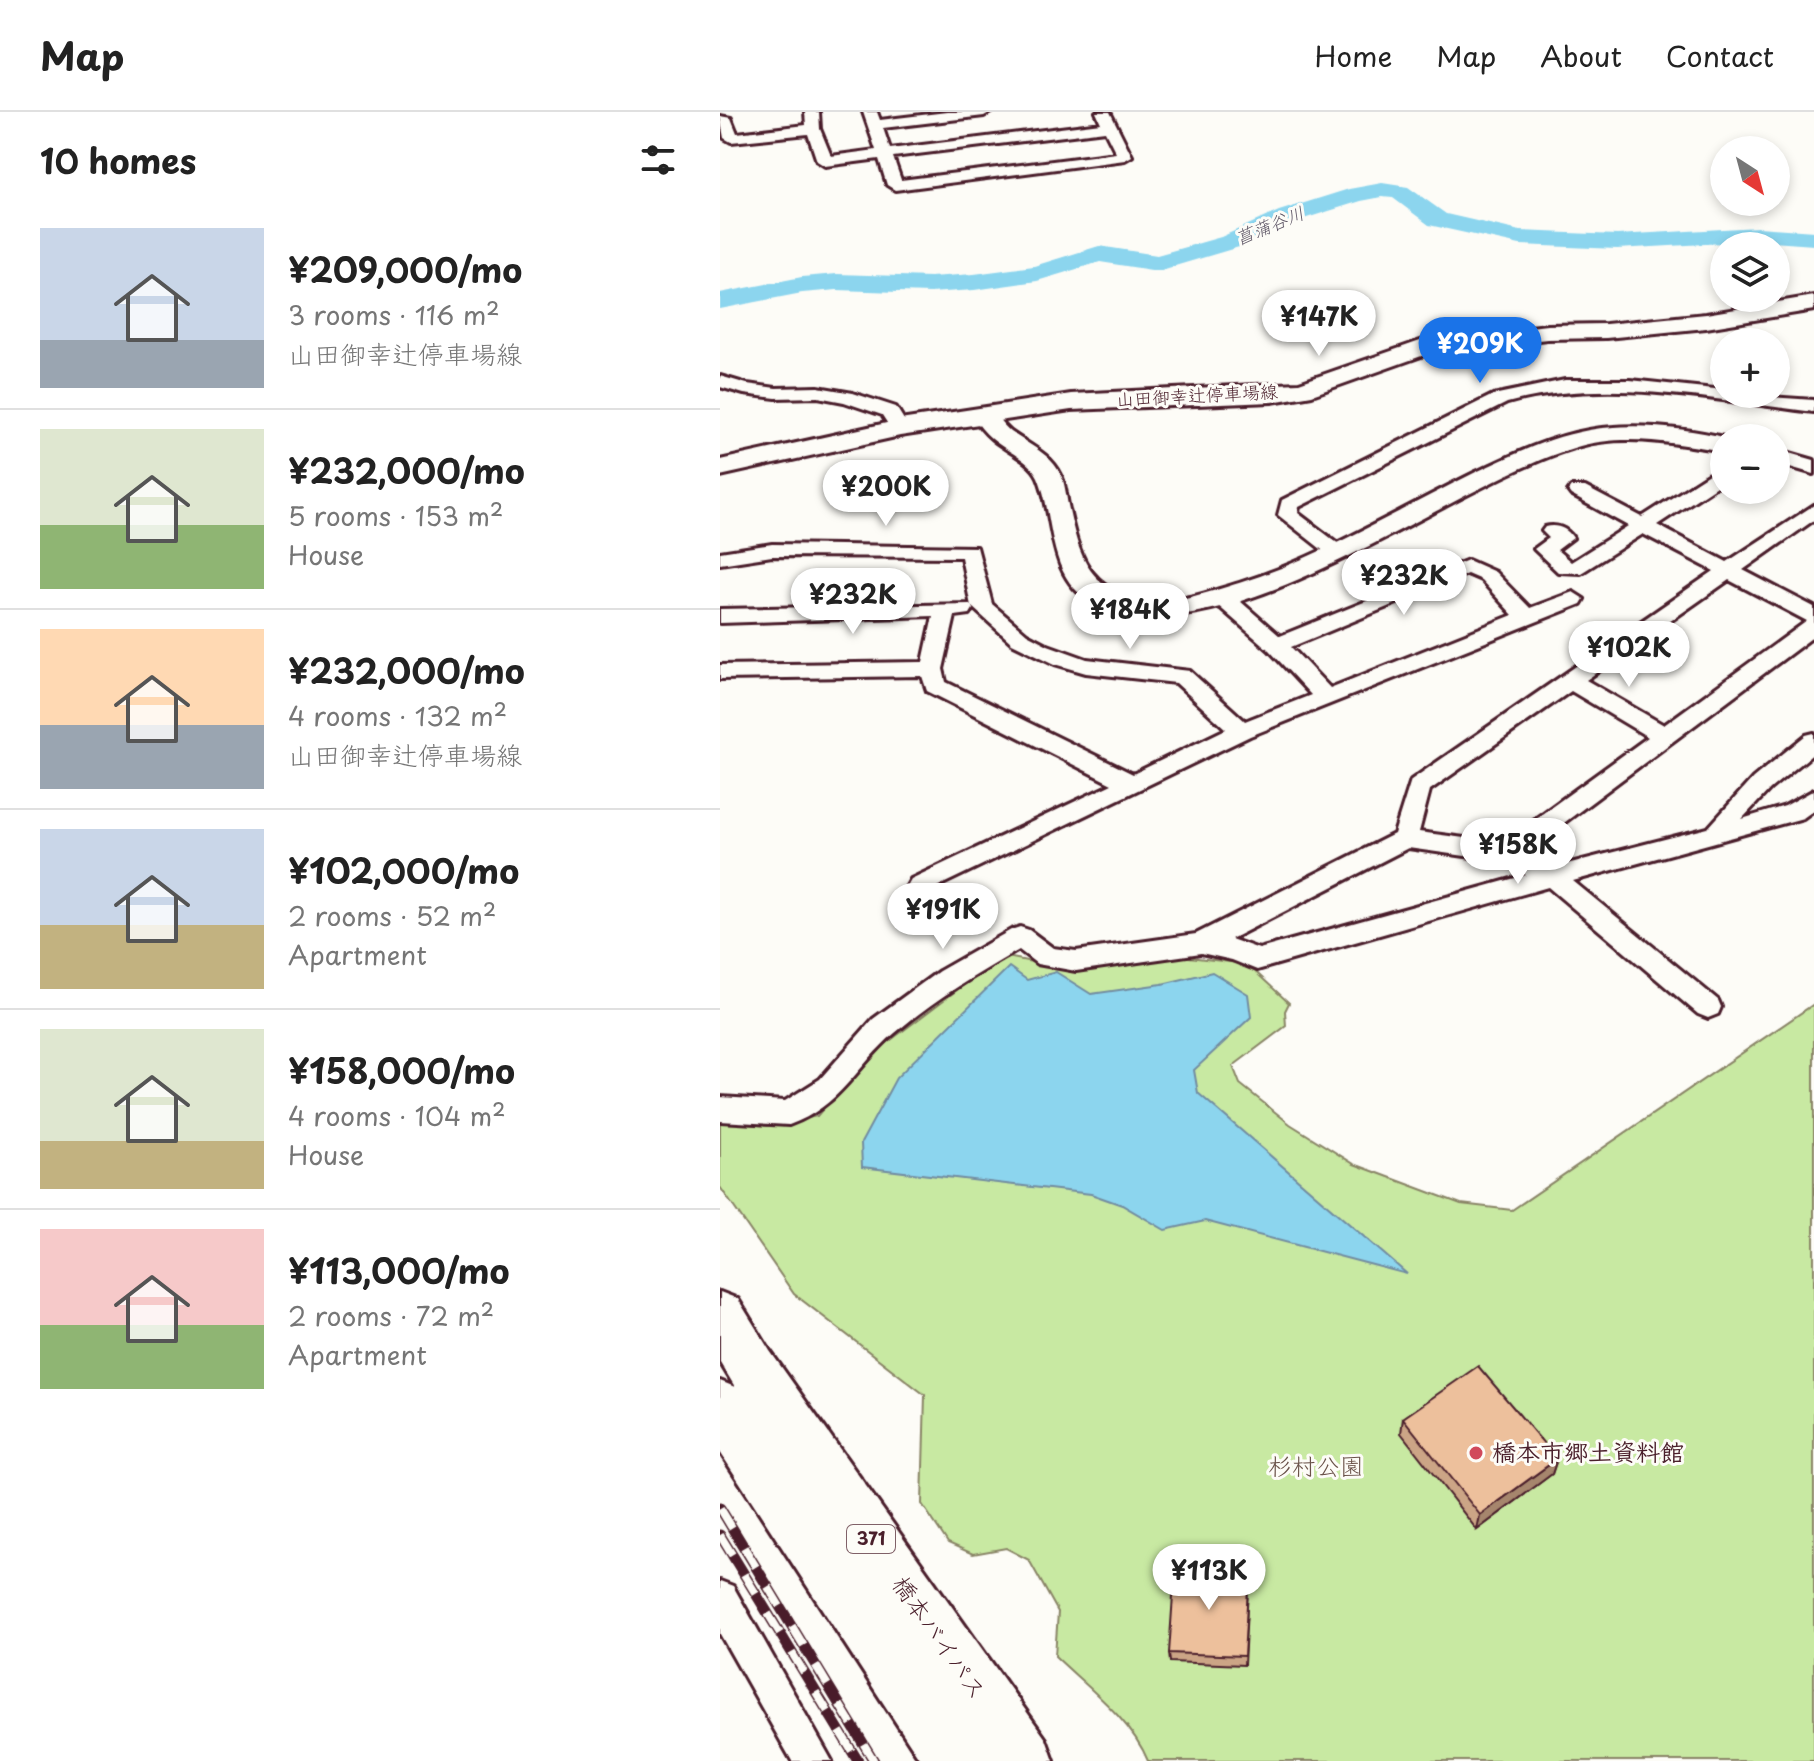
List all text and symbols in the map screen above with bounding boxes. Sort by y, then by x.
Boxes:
text: Map [40,27,124,84]
text: Home [1314,34,1392,77]
text: Map [1436,34,1496,77]
text: About [1540,34,1622,77]
text: Contact [1666,34,1774,77]
text: 10 homes [40,134,196,186]
north arrow [1710,136,1790,216]
map controls [1710,136,1790,504]
icon: filters [636,138,680,182]
water label: 菖蒲谷川 [1231,199,1308,251]
button: layers [1710,232,1790,312]
text: ¥209,000/mo [288,243,522,295]
icon: home [104,260,200,356]
pin: ¥147K [1263,290,1375,358]
text: 3 rooms · 116 m² [288,295,500,334]
text: ¥147K [1280,296,1358,335]
pin: ¥209K [1424,317,1536,385]
text: ¥209K [1437,323,1523,362]
button: + [1710,328,1790,408]
text: 山田御幸辻停車場線 [288,334,522,373]
street label: 山田御幸辻停車場線 [1115,377,1279,412]
button: − [1710,424,1790,504]
text: ¥232,000/mo [288,444,525,496]
pin: ¥200K [830,460,942,528]
icon: home [104,461,200,557]
text: ¥200K [841,466,931,505]
text: 5 rooms · 153 m² [288,496,503,535]
text: House [288,535,364,574]
pin: ¥232K [1348,549,1460,617]
text: ¥232K [1360,555,1448,594]
pin: ¥232K [797,568,909,636]
text: ¥232K [809,574,897,613]
pin: ¥184K [1074,583,1186,651]
text: ¥184K [1089,589,1171,628]
pin: ¥102K [1573,621,1685,689]
text: ¥102K [1587,627,1671,666]
text: ¥232,000/mo [288,644,525,696]
icon: home [104,661,200,757]
text: 4 rooms · 132 m² [288,696,507,735]
text: 山田御幸辻停車場線 [288,735,522,774]
pin: ¥158K [1462,818,1574,886]
text: ¥158K [1478,824,1558,863]
text: ¥102,000/mo [288,844,519,896]
icon: home [104,861,200,957]
pin: ¥191K [887,883,999,951]
text: ¥191K [905,889,981,928]
text: 2 rooms · 52 m² [288,896,496,935]
text: Apartment [288,935,427,974]
text: ¥158,000/mo [288,1044,515,1096]
icon: home [104,1061,200,1157]
text: 4 rooms · 104 m² [288,1096,506,1135]
text: House [288,1135,364,1174]
text: ¥113,000/mo [288,1244,510,1296]
icon: home [104,1261,200,1357]
text: 2 rooms · 72 m² [288,1296,494,1335]
text: Apartment [288,1335,427,1374]
place label: 橋本市郷土資料館 [1492,1433,1684,1469]
marker: 橋本市郷土資料館 [1467,1444,1485,1462]
park label: 杉村公園 [1268,1447,1364,1483]
road number: 371 [847,1525,895,1553]
pin: ¥113K [1153,1544,1265,1612]
text: ¥113K [1171,1550,1247,1589]
street label: 橋本バイパス [885,1568,997,1706]

